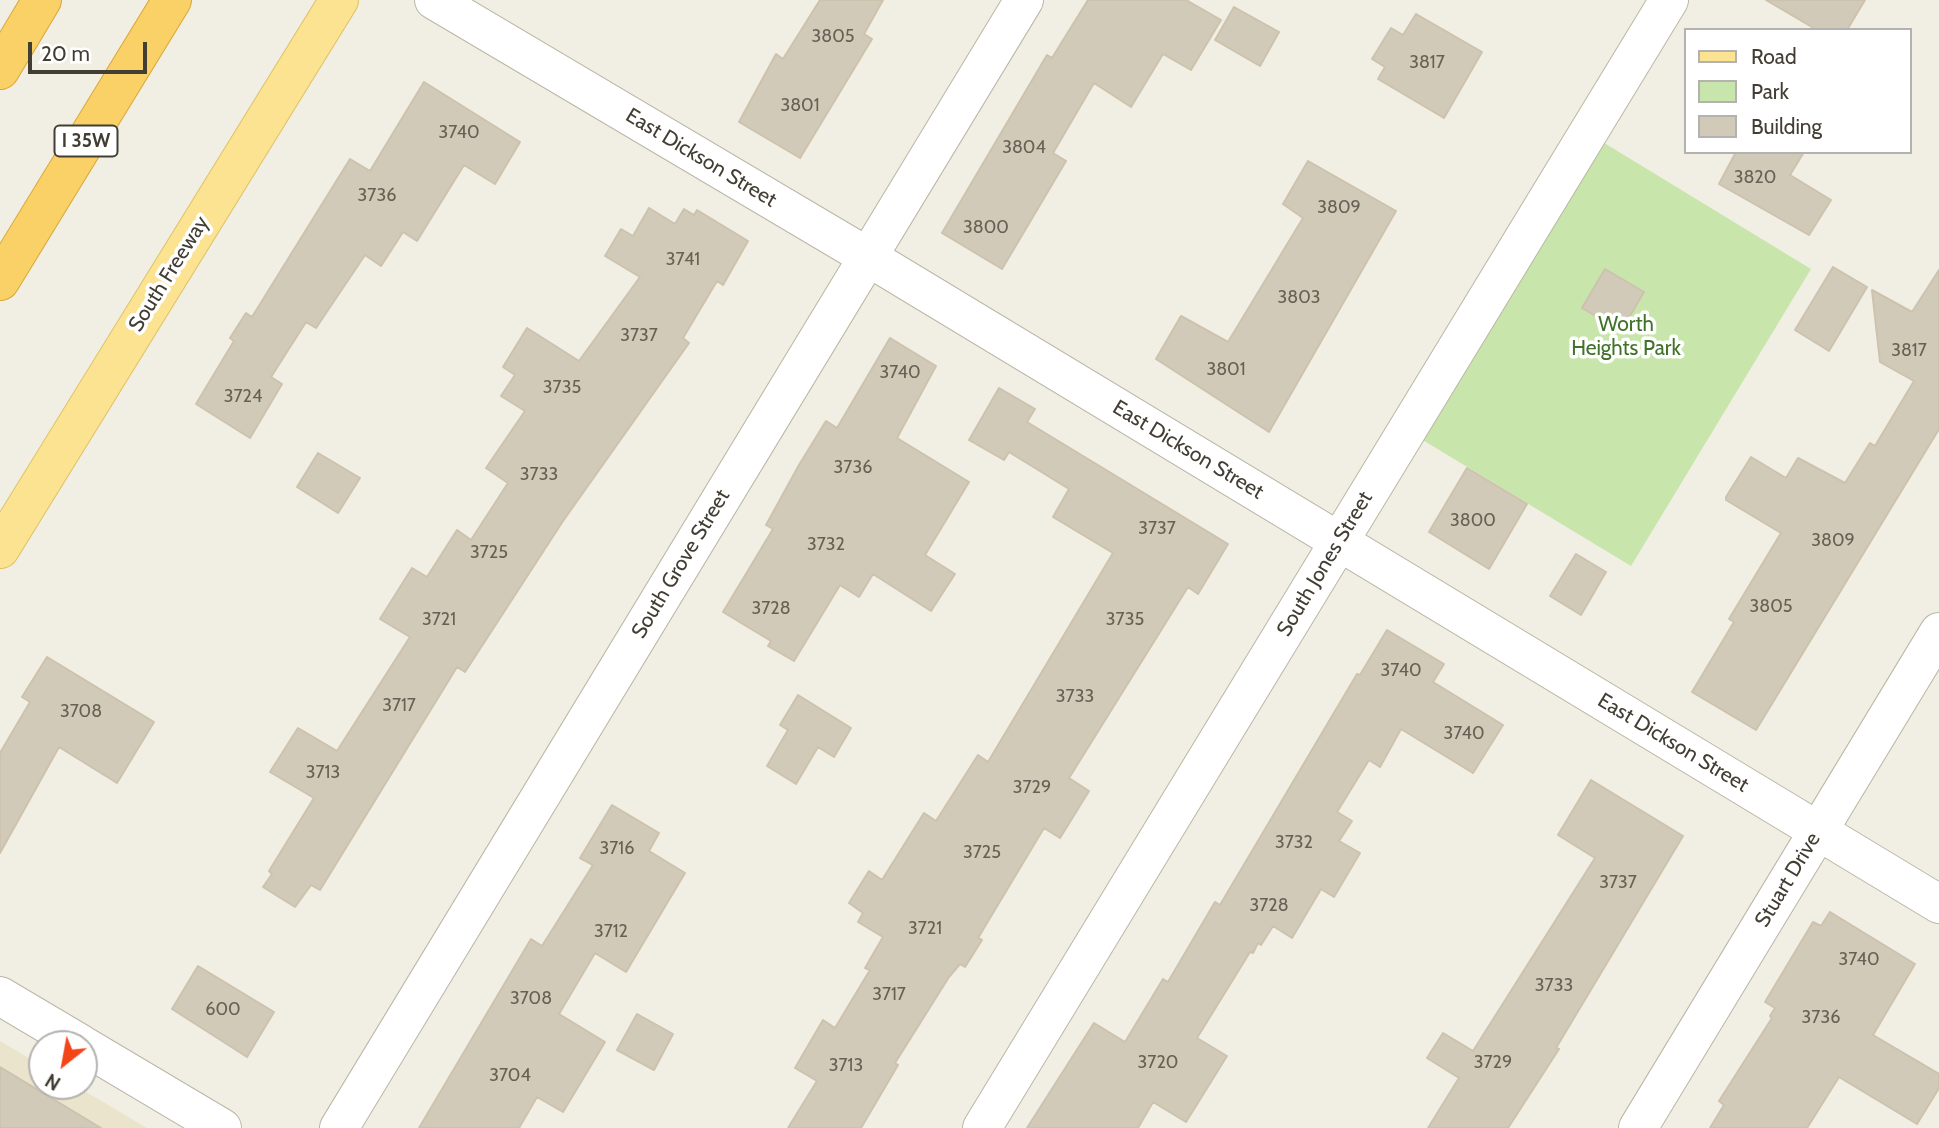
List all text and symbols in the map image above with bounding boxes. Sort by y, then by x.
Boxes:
house number: 3805 [812,26,854,48]
scale bar [32,28,150,72]
legend [1684,28,1911,154]
text: 20 m [41,41,90,66]
text: Road [1751,44,1797,69]
house number: 3817 [1409,52,1445,74]
text: Park [1751,79,1789,104]
house number: 3801 [780,95,820,117]
street label: East Dickson Street [621,103,781,213]
text: Building [1751,114,1822,139]
house number: 3740 [438,122,480,144]
road number: I 35W [55,125,118,156]
house number: 3804 [1002,137,1046,159]
house number: 3820 [1734,167,1776,189]
house number: 3736 [358,185,396,207]
house number: 3809 [1317,197,1361,219]
street label: South Freeway [124,212,214,336]
house number: 3800 [963,217,1009,239]
house number: 3741 [666,249,700,271]
house number: 3803 [1278,287,1320,309]
park label: Worth Heights Park [1571,312,1681,362]
house number: 3737 [620,325,658,347]
house number: 3817 [1891,340,1927,362]
house number: 3801 [1206,359,1246,381]
house number: 3740 [879,362,921,384]
house number: 3735 [543,377,581,399]
house number: 3724 [224,386,262,408]
street label: East Dickson Street [1108,395,1268,505]
house number: 3736 [834,457,872,479]
house number: 3733 [520,464,558,486]
street label: South Grove Street [627,485,735,643]
street label: South Jones Street [1272,487,1378,641]
house number: 3800 [1450,510,1496,532]
house number: 3737 [1138,518,1176,540]
house number: 3809 [1811,530,1855,552]
house number: 3732 [807,534,845,556]
house number: 3725 [470,542,508,564]
house number: 3805 [1750,596,1792,618]
house number: 3728 [751,598,791,620]
house number: 3721 [422,609,456,631]
house number: 3735 [1106,609,1144,631]
house number: 3740 [1380,660,1422,682]
house number: 3733 [1056,686,1094,708]
street label: East Dickson Street [1593,688,1753,798]
house number: 3717 [382,695,416,717]
house number: 3708 [60,701,102,723]
house number: 3740 [1443,723,1485,745]
house number: 3713 [306,762,340,784]
house number: 3729 [1013,777,1051,799]
street label: Stuart Drive [1750,828,1826,932]
house number: 3732 [1275,832,1313,854]
house number: 3716 [600,838,634,860]
house number: 3725 [963,842,1001,864]
house number: 3737 [1599,872,1637,894]
house number: 3728 [1249,895,1289,917]
house number: 3721 [908,918,942,940]
house number: 3712 [594,921,628,943]
house number: 3740 [1838,949,1880,971]
house number: 3733 [1535,975,1573,997]
house number: 3717 [872,984,906,1006]
house number: 3708 [510,988,552,1010]
house number: 600 [205,999,241,1021]
house number: 3736 [1802,1007,1840,1029]
north arrow [28,1030,98,1100]
house number: 3720 [1138,1052,1178,1074]
house number: 3729 [1474,1052,1512,1074]
house number: 3713 [829,1055,863,1077]
house number: 3704 [489,1065,531,1087]
text: N [41,1068,65,1095]

